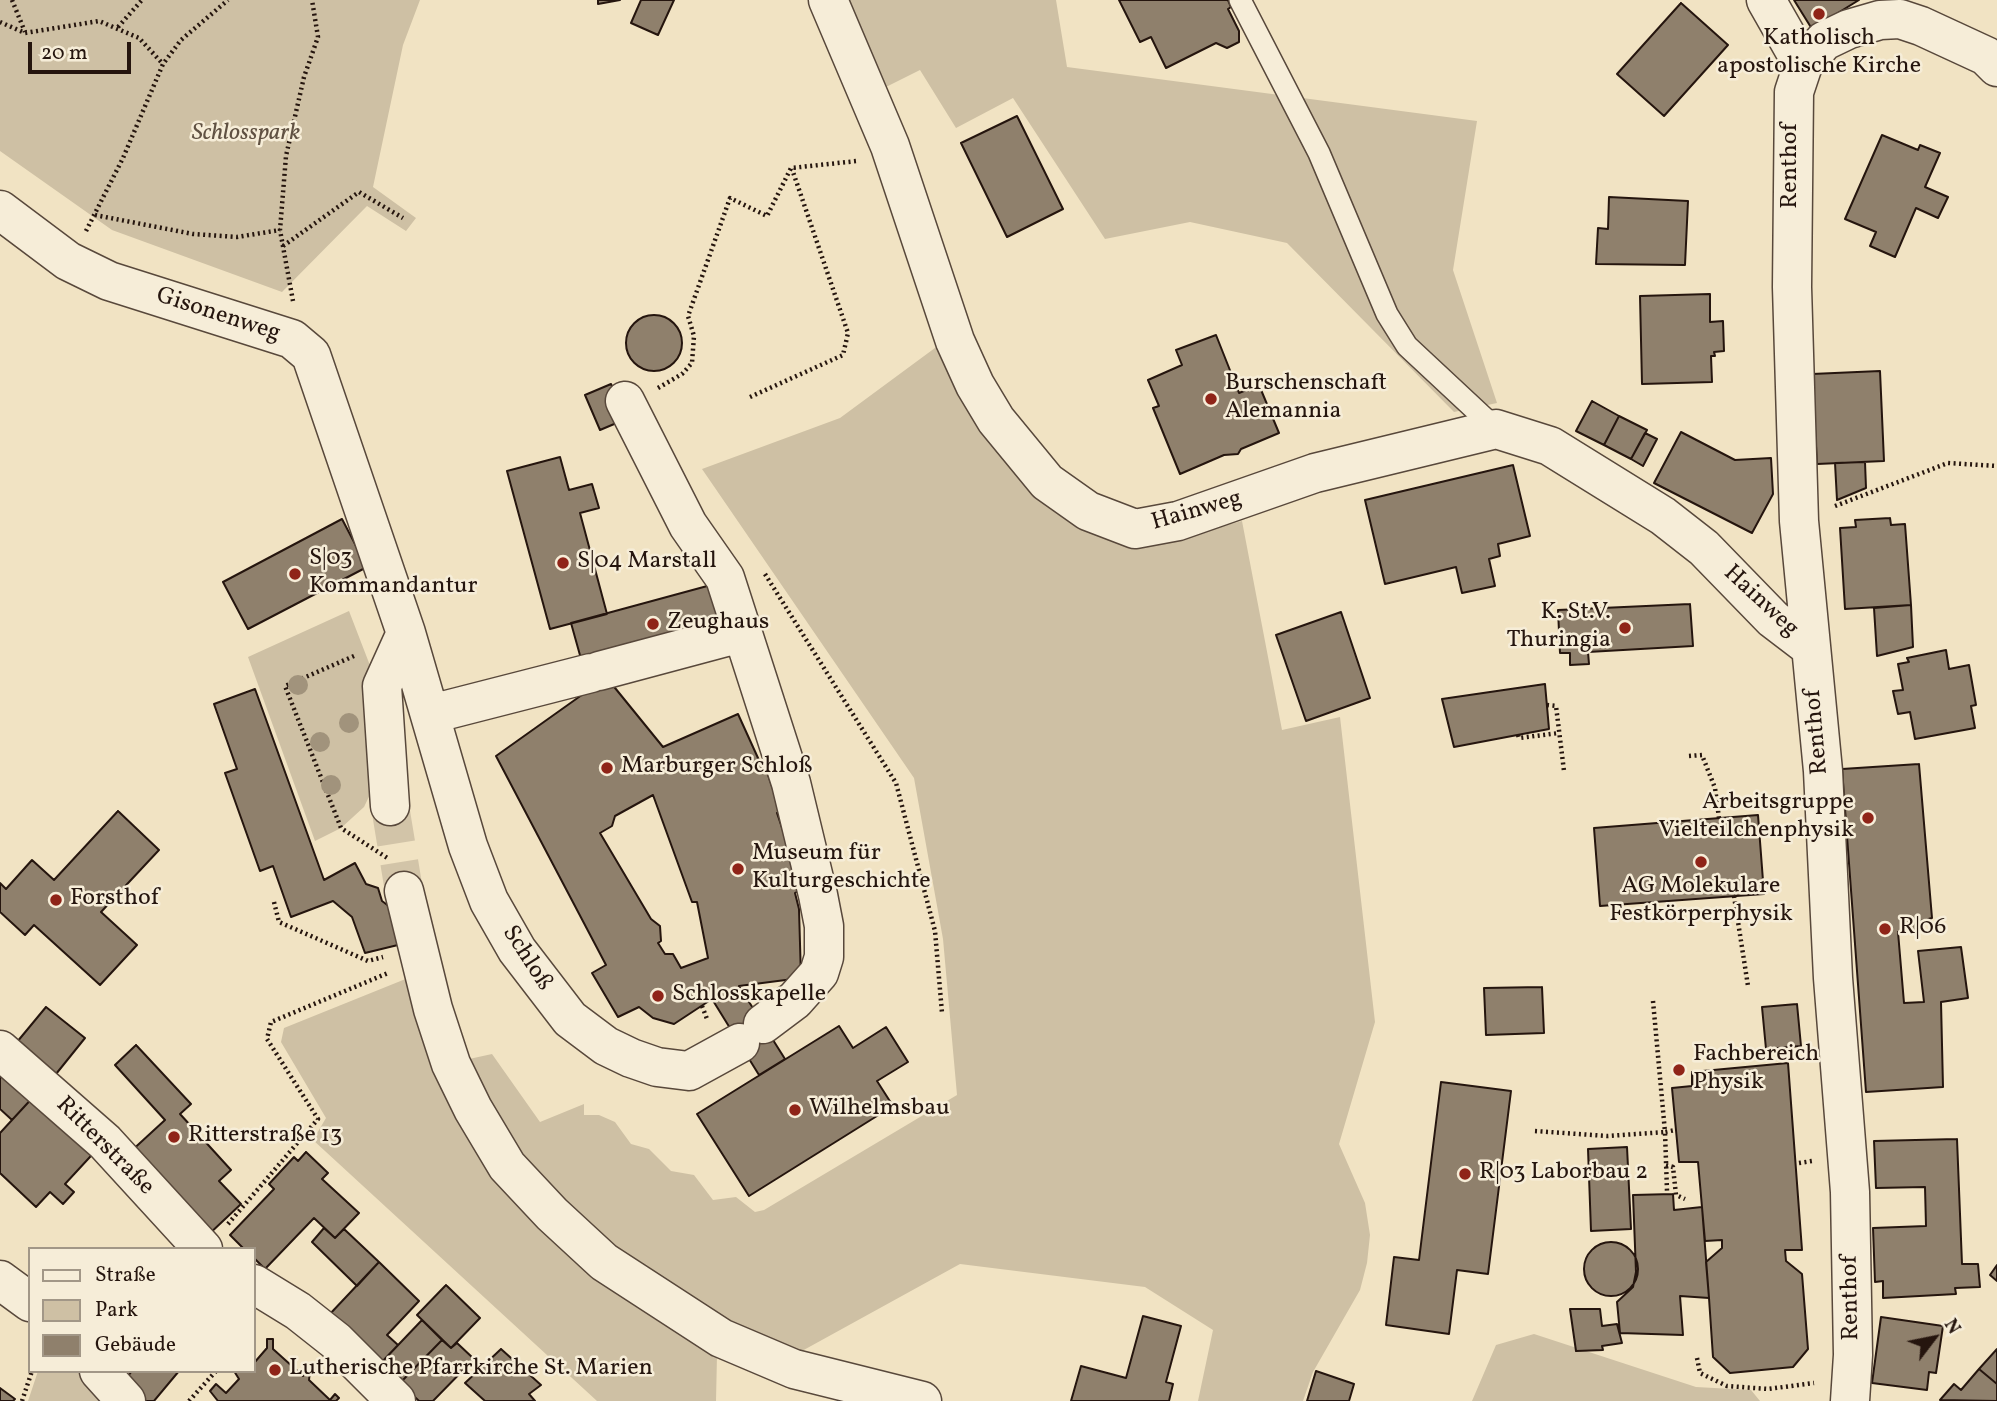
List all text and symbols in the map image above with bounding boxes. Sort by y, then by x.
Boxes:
marker: Katholisch apostolische Kirche [1811,6,1827,22]
place label: Katholisch apostolische Kirche [1717,26,1921,82]
scale bar [32,28,135,72]
text: 20 m [41,39,87,68]
park label: Schlosspark [192,121,300,149]
street label: Renthof [1778,123,1806,209]
street label: Gisonenweg [152,282,284,350]
place label: Burschenschaft Alemannia [1225,371,1387,427]
marker: Burschenschaft Alemannia [1203,391,1219,407]
street label: Hainweg [1149,485,1245,539]
place label: S|03 Kommandantur [309,546,478,602]
place label: S|04 Marstall [577,549,717,577]
marker: S|04 Marstall [555,555,571,571]
street label: Hainweg [1716,560,1804,644]
marker: S|03 Kommandantur [287,566,303,582]
place label: K. St.V. Thuringia [1507,600,1611,656]
place label: Zeughaus [667,610,769,638]
marker: Zeughaus [645,616,661,632]
marker: K. St.V. Thuringia [1617,620,1633,636]
street label: Renthof [1800,688,1836,776]
place label: Marburger Schloß [621,754,813,782]
marker: Marburger Schloß [599,760,615,776]
place label: Arbeitsgruppe Vielteilchenphysik [1658,790,1854,846]
marker: Arbeitsgruppe Vielteilchenphysik [1860,810,1876,826]
place label: Museum für Kulturgeschichte [752,841,931,897]
marker: AG Molekulare Festkörperphysik [1693,854,1709,870]
marker: Museum für Kulturgeschichte [730,861,746,877]
place label: AG Molekulare Festkörperphysik [1609,874,1793,930]
place label: Forsthof [70,886,159,914]
marker: Forsthof [48,892,64,908]
place label: R|06 [1899,915,1946,943]
street label: Schloß [494,921,558,997]
marker: R|06 [1877,921,1893,937]
place label: Schlosskapelle [672,982,826,1010]
marker: Schlosskapelle [650,988,666,1004]
place label: Fachbereich Physik [1693,1042,1819,1098]
marker: Fachbereich Physik [1671,1062,1687,1078]
street label: Ritterstraße [49,1092,159,1202]
place label: Wilhelmsbau [809,1096,950,1124]
marker: Wilhelmsbau [787,1102,803,1118]
place label: Ritterstraße 13 [188,1123,342,1151]
marker: Ritterstraße 13 [166,1129,182,1145]
place label: R|03 Laborbau 2 [1479,1160,1648,1188]
marker: R|03 Laborbau 2 [1457,1166,1473,1182]
legend [28,1247,256,1373]
street label: Renthof [1837,1255,1867,1341]
text: Straße [95,1261,156,1290]
text: Park [95,1296,138,1325]
north arrow [1899,1303,1969,1373]
text: N [1937,1314,1966,1340]
text: Gebäude [95,1331,176,1360]
place label: Lutherische Pfarrkirche St. Marien [289,1356,653,1384]
marker: Lutherische Pfarrkirche St. Marien [267,1362,283,1378]

